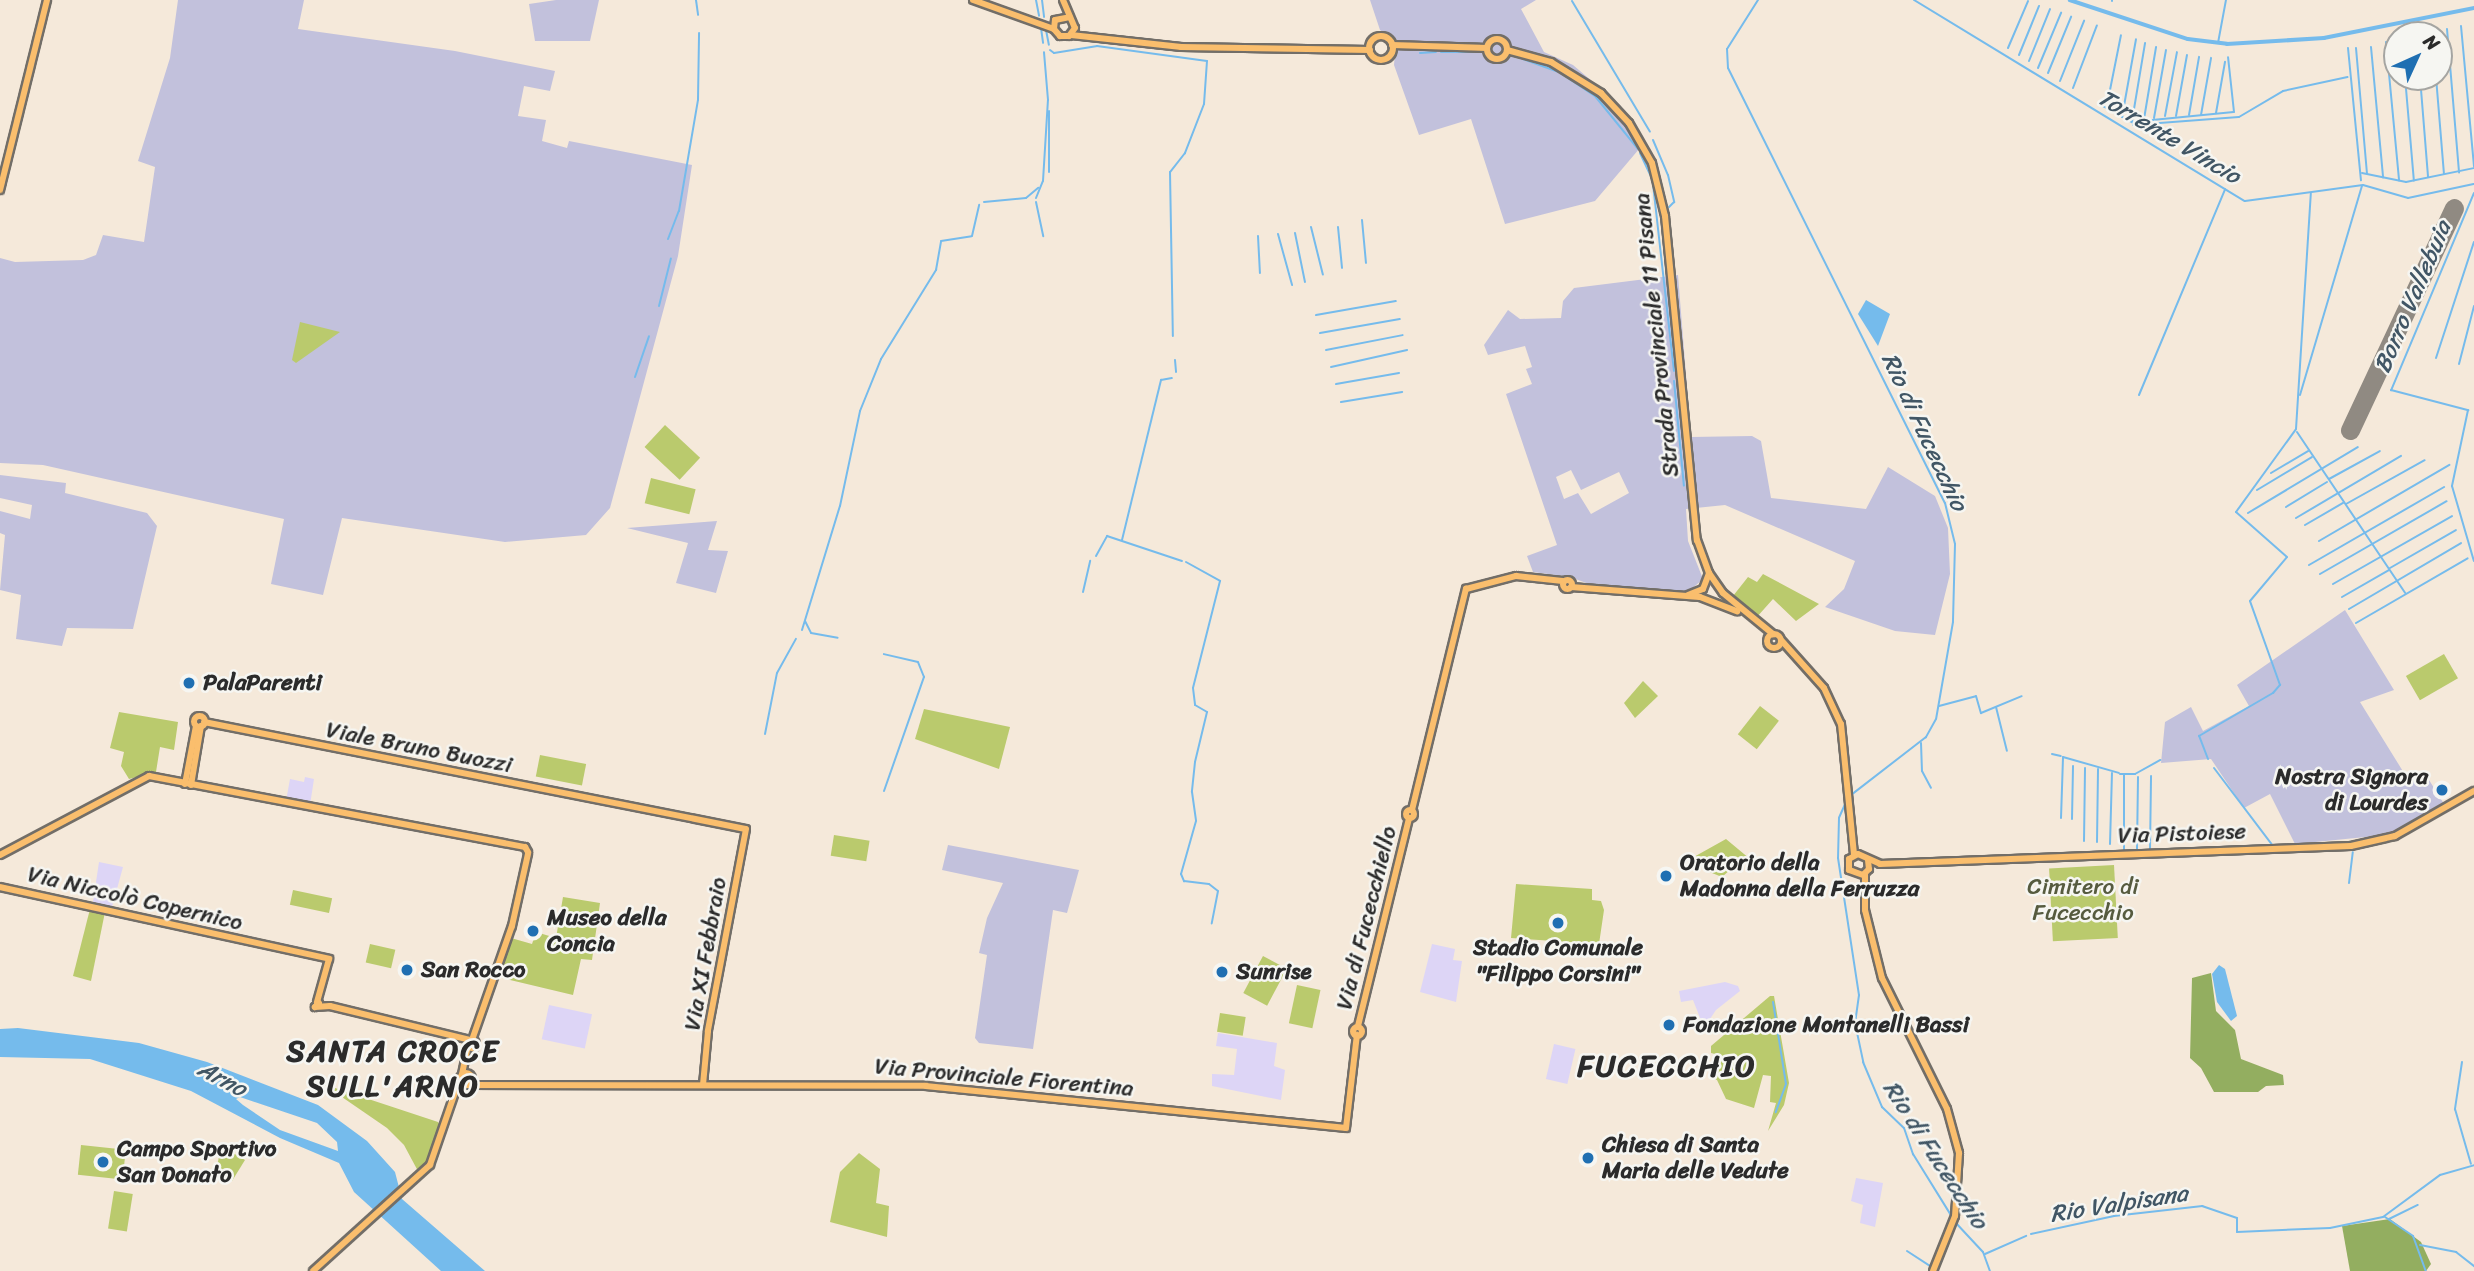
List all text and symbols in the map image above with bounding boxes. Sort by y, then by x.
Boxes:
north arrow [2383,21,2453,91]
text: N [2415,26,2448,59]
water label: Torrente Vincio [2093,83,2245,191]
street label: Strada Provinciale 11 Pisana [1628,192,1686,478]
water label: Borro Vallebuia [2368,218,2458,376]
water label: Rio di Fucecchio [1875,349,1973,515]
place label: PalaParenti [203,669,322,697]
marker: PalaParenti [181,675,197,691]
street label: Viale Bruno Buozzi [324,716,514,780]
place label: Nostra Signora di Lourdes [2275,763,2428,817]
marker: Nostra Signora di Lourdes [2434,782,2450,798]
street label: Via Pistoiese [2117,818,2247,850]
street label: Via di Fucecchiello [1331,823,1403,1013]
place label: Oratorio della Madonna della Ferruzza [1680,849,1920,903]
street label: Via Niccolò Copernico [25,861,245,937]
marker: Oratorio della Madonna della Ferruzza [1658,868,1674,884]
park label: Cimitero di Fucecchio [2027,873,2139,927]
street label: Via XI Febbraio [679,875,733,1033]
place label: Museo della Concia [547,904,666,958]
marker: Stadio Comunale "Filippo Corsini" [1550,915,1566,931]
marker: Museo della Concia [525,923,541,939]
place label: Stadio Comunale "Filippo Corsini" [1473,934,1643,988]
place label: San Rocco [421,956,526,984]
place label: Sunrise [1236,958,1311,986]
marker: San Rocco [399,962,415,978]
marker: Sunrise [1214,964,1230,980]
place label: Fondazione Montanelli Bassi [1683,1011,1969,1039]
marker: Fondazione Montanelli Bassi [1661,1017,1677,1033]
district label: SANTA CROCE SULL'ARNO [289,1033,497,1104]
district label: FUCECCHIO [1580,1048,1754,1084]
street label: Via Provinciale Fiorentina [874,1053,1134,1103]
water label: Arno [193,1054,251,1104]
water label: Rio di Fucecchio [1876,1076,1994,1234]
place label: Chiesa di Santa Maria delle Vedute [1602,1131,1790,1185]
place label: Campo Sportivo San Donato [117,1135,276,1189]
marker: Chiesa di Santa Maria delle Vedute [1580,1150,1596,1166]
marker: Campo Sportivo San Donato [95,1154,111,1170]
water label: Rio Valpisana [2049,1179,2189,1229]

